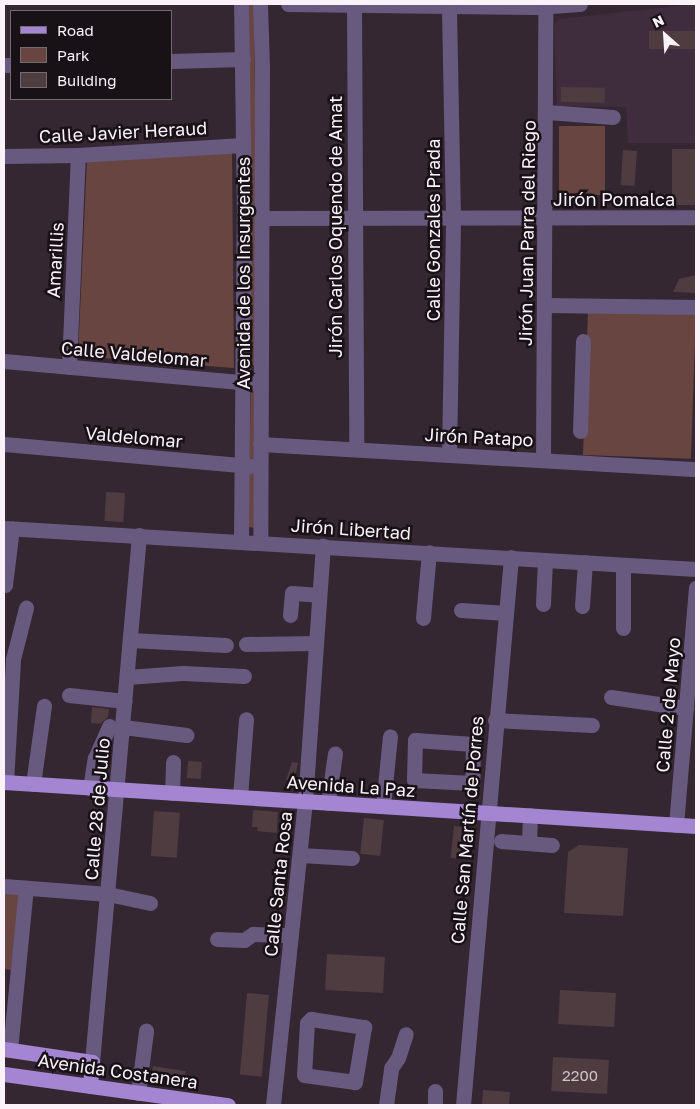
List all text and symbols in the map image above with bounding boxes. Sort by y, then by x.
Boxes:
legend [10,10,172,100]
north arrow [640,10,690,60]
text: N [650,11,667,31]
text: Road [57,21,94,39]
text: Park [57,46,89,64]
text: Building [57,71,117,89]
street label: Jirón Carlos Oquendo de Amat [324,96,346,358]
street label: Calle Javier Heraud [38,117,208,147]
street label: Jirón Juan Parra del Riego [514,120,540,346]
street label: Calle Gonzales Prada [422,139,444,321]
street label: Avenida de los Insurgentes [232,157,254,389]
street label: Jirón Pomalca [553,188,675,210]
street label: Amarillis [42,222,68,298]
street label: Calle Valdelomar [60,337,208,371]
street label: Valdelomar [84,422,184,452]
street label: Jirón Patapo [424,423,534,451]
street label: Jirón Libertad [290,514,412,544]
street label: Calle 2 de Mayo [651,637,685,773]
street label: Calle San Martín de Porres [446,715,488,945]
street label: Calle 28 de Julio [80,737,114,881]
street label: Avenida La Paz [286,771,416,801]
street label: Calle Santa Rosa [260,810,296,958]
street label: Avenida Costanera [37,1049,199,1093]
house number: 2200 [562,1067,598,1085]

